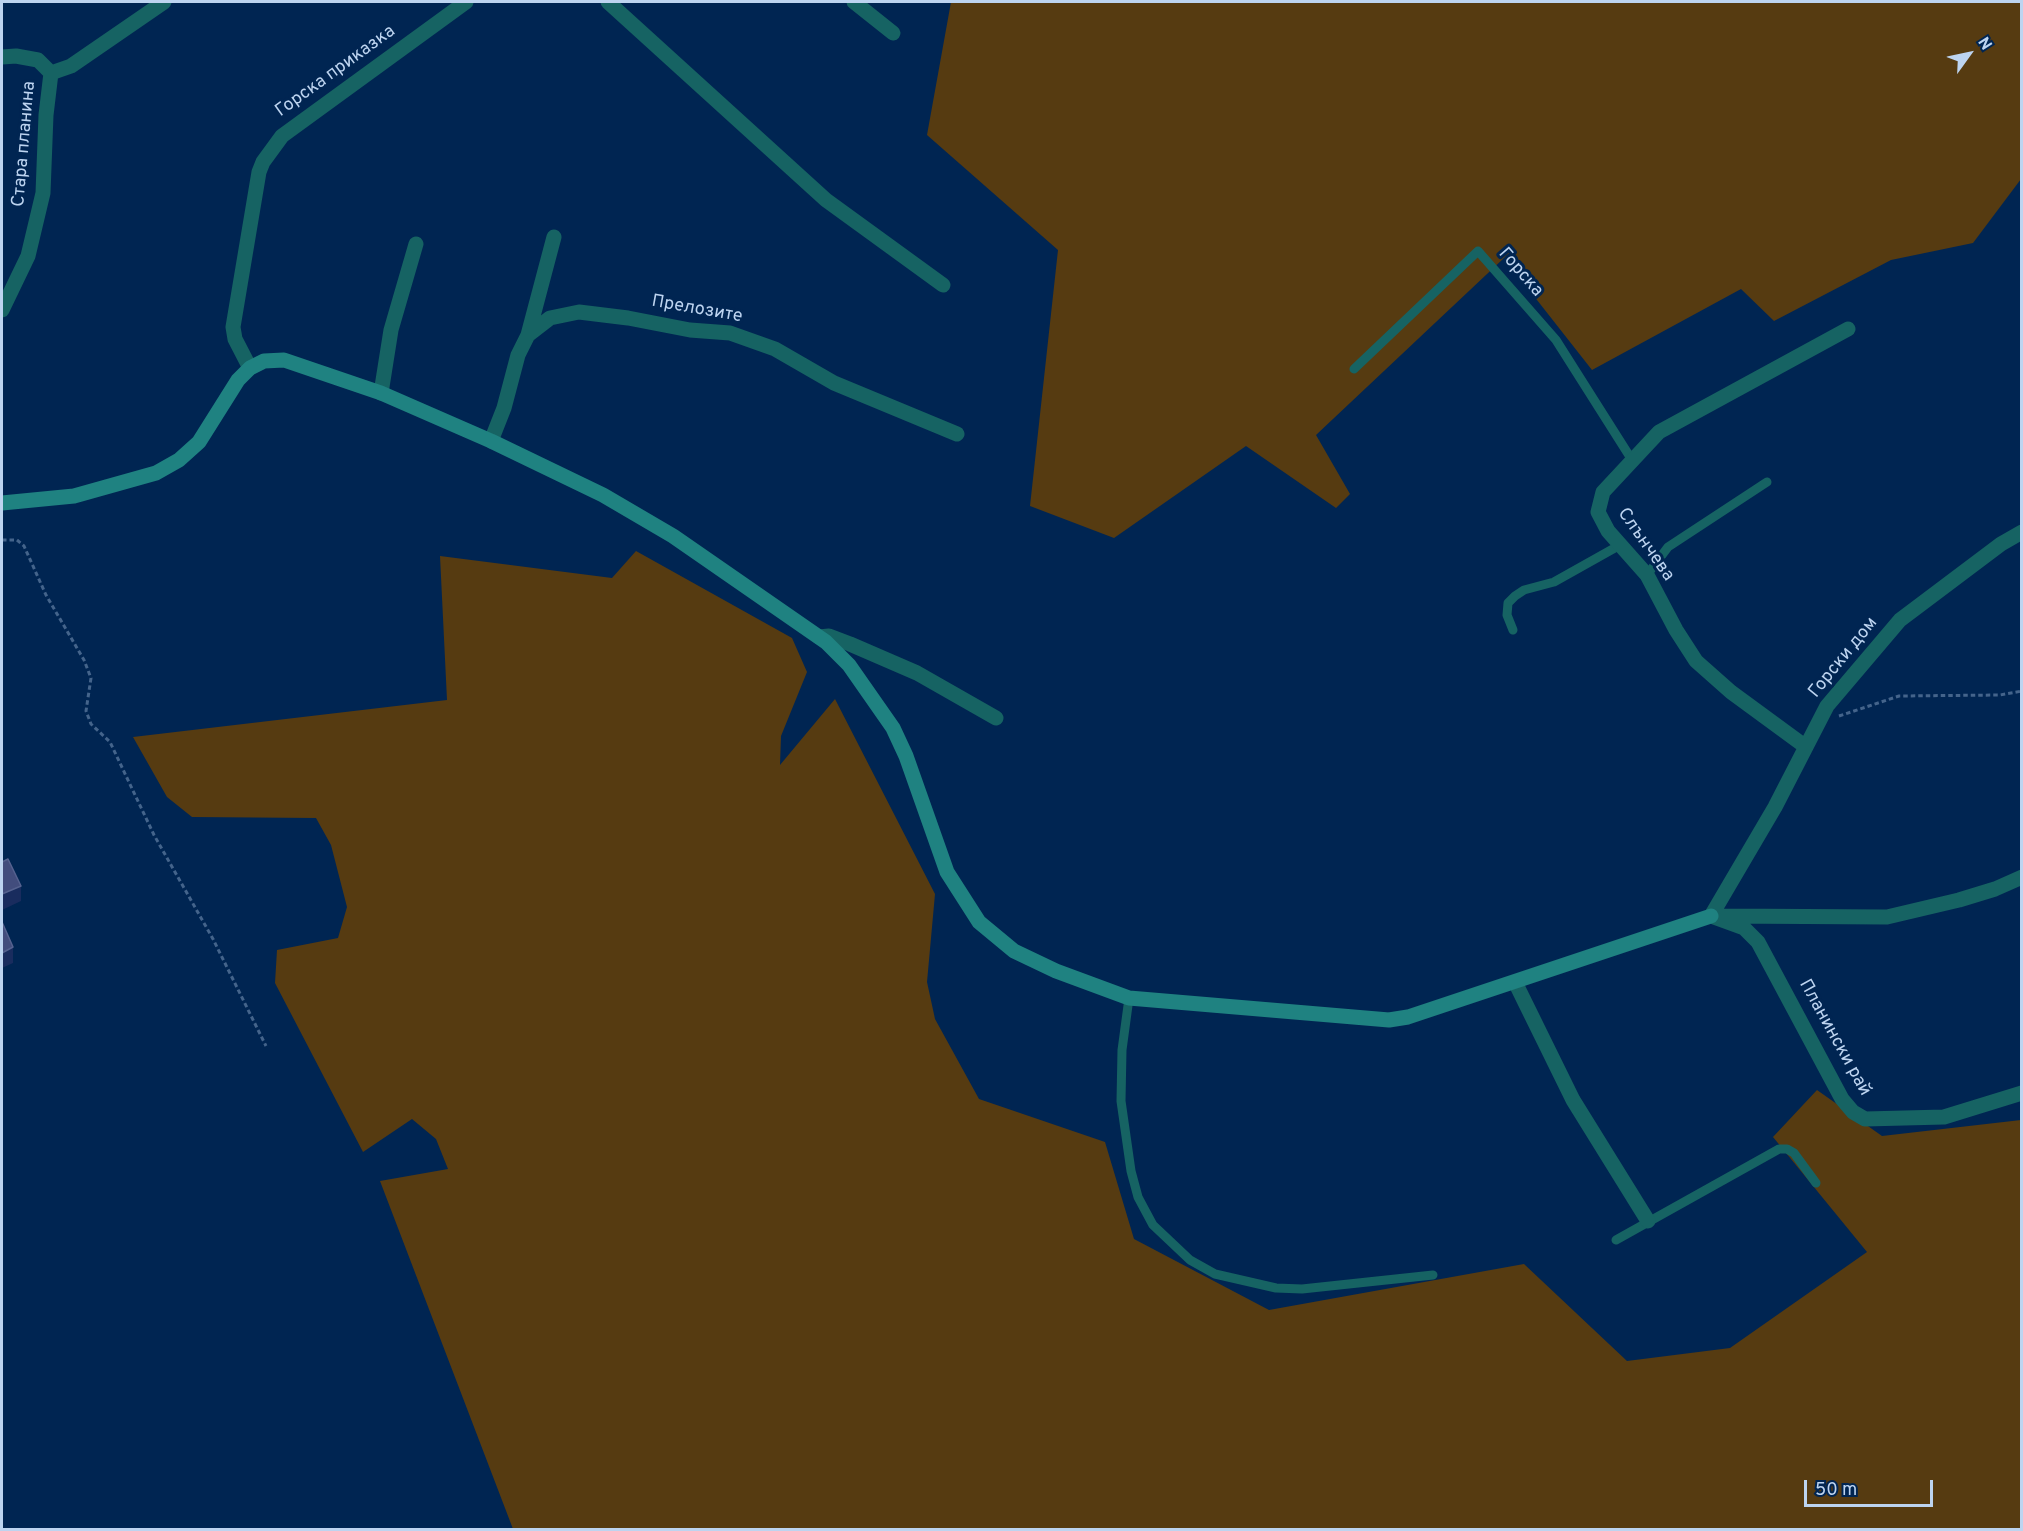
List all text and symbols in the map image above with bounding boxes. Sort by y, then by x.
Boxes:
street label: Горска приказка [272,21,400,123]
north arrow [1939,24,1999,84]
text: N [1973,34,1996,54]
street label: Стара планина [9,80,41,208]
street label: Горска [1493,244,1547,302]
street label: Прелозите [650,291,744,329]
street label: Слънчева [1612,504,1678,586]
street label: Горски дом [1805,613,1883,703]
street label: Планински рай [1793,976,1875,1100]
scale bar [1807,1468,1936,1506]
text: 50 m [1815,1479,1857,1502]

